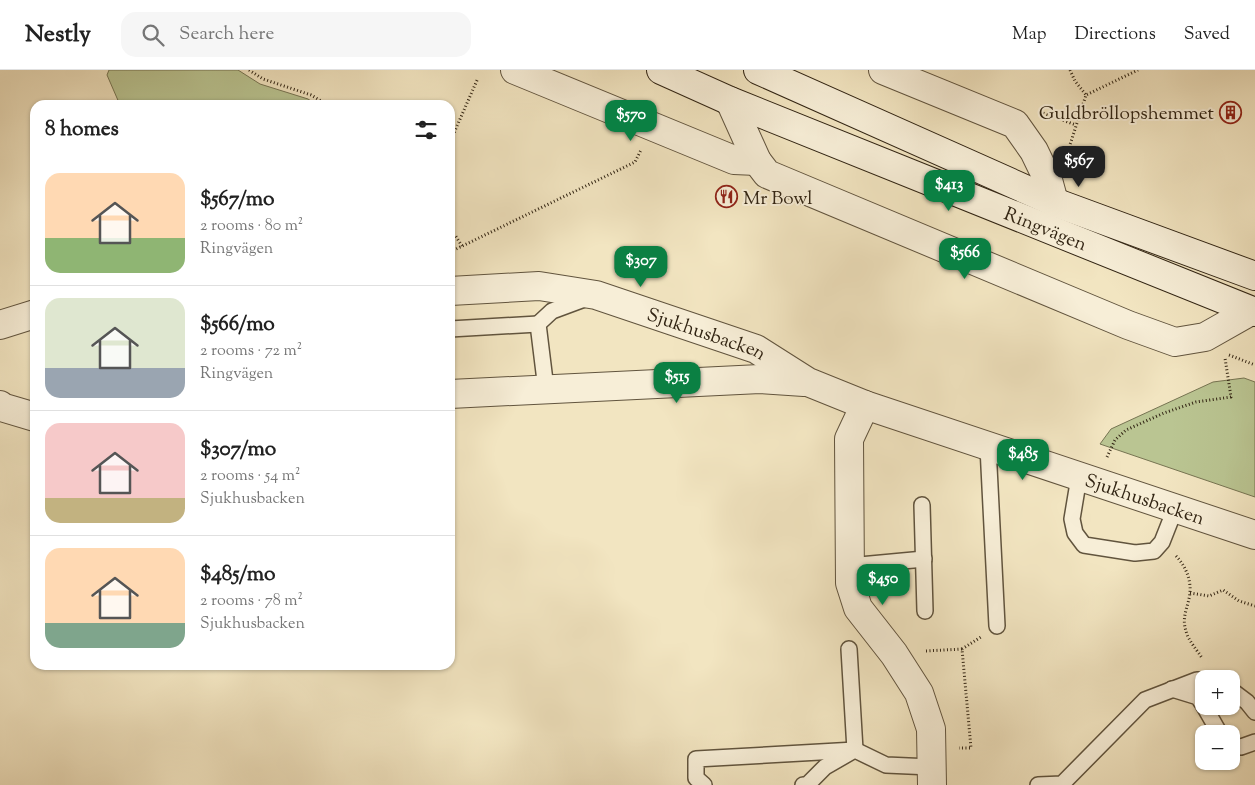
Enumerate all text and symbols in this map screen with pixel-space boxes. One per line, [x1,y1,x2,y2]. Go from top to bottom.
search box [121,12,471,57]
text: Nestly [25,18,91,52]
icon: search [139,21,167,49]
text: Search here [179,21,274,48]
text: Map [1012,22,1047,48]
text: Directions [1075,22,1156,48]
text: Saved [1184,22,1230,48]
pin: $570 [601,100,661,142]
building icon: Guldbröllopshemmet [1218,100,1242,124]
place label: Guldbröllopshemmet [1039,101,1215,128]
text: $570 [616,104,646,127]
text: 8 homes [45,115,119,145]
icon: filters [412,116,440,144]
pin: $567 [1049,146,1109,188]
text: $567 [1064,150,1094,173]
pin: $413 [919,170,979,212]
text: $413 [935,174,963,197]
text: $567/mo [200,185,274,215]
restaurant icon: Mr Bowl [715,185,739,209]
place label: Mr Bowl [743,186,813,213]
icon: home [85,193,145,253]
street label: Ringvägen [999,201,1090,259]
text: 2 rooms · 80 m² [200,215,303,238]
text: Ringvägen [200,238,273,261]
pin: $566 [935,238,995,280]
text: $566 [950,242,980,265]
pin: $307 [611,246,671,288]
text: $307 [625,250,657,273]
street label: Sjukhusbacken [643,302,771,368]
text: $566/mo [200,310,275,340]
icon: home [85,318,145,378]
text: 2 rooms · 72 m² [200,340,302,363]
pin: $515 [647,362,707,404]
text: Ringvägen [200,363,273,386]
text: $515 [665,366,689,389]
text: $307/mo [200,435,276,465]
pin: $485 [993,438,1053,481]
icon: home [85,443,145,503]
text: $485 [1008,443,1038,466]
text: 2 rooms · 54 m² [200,465,300,488]
street label: Sjukhusbacken [1081,468,1208,533]
text: Sjukhusbacken [200,488,305,511]
text: $485/mo [200,560,275,590]
pin: $450 [853,564,913,606]
icon: home [85,568,145,628]
text: $450 [868,568,898,591]
text: 2 rooms · 78 m² [200,590,303,613]
text: Sjukhusbacken [200,613,305,636]
map controls [1195,670,1240,770]
button: + [1195,670,1240,715]
button: − [1195,725,1240,770]

